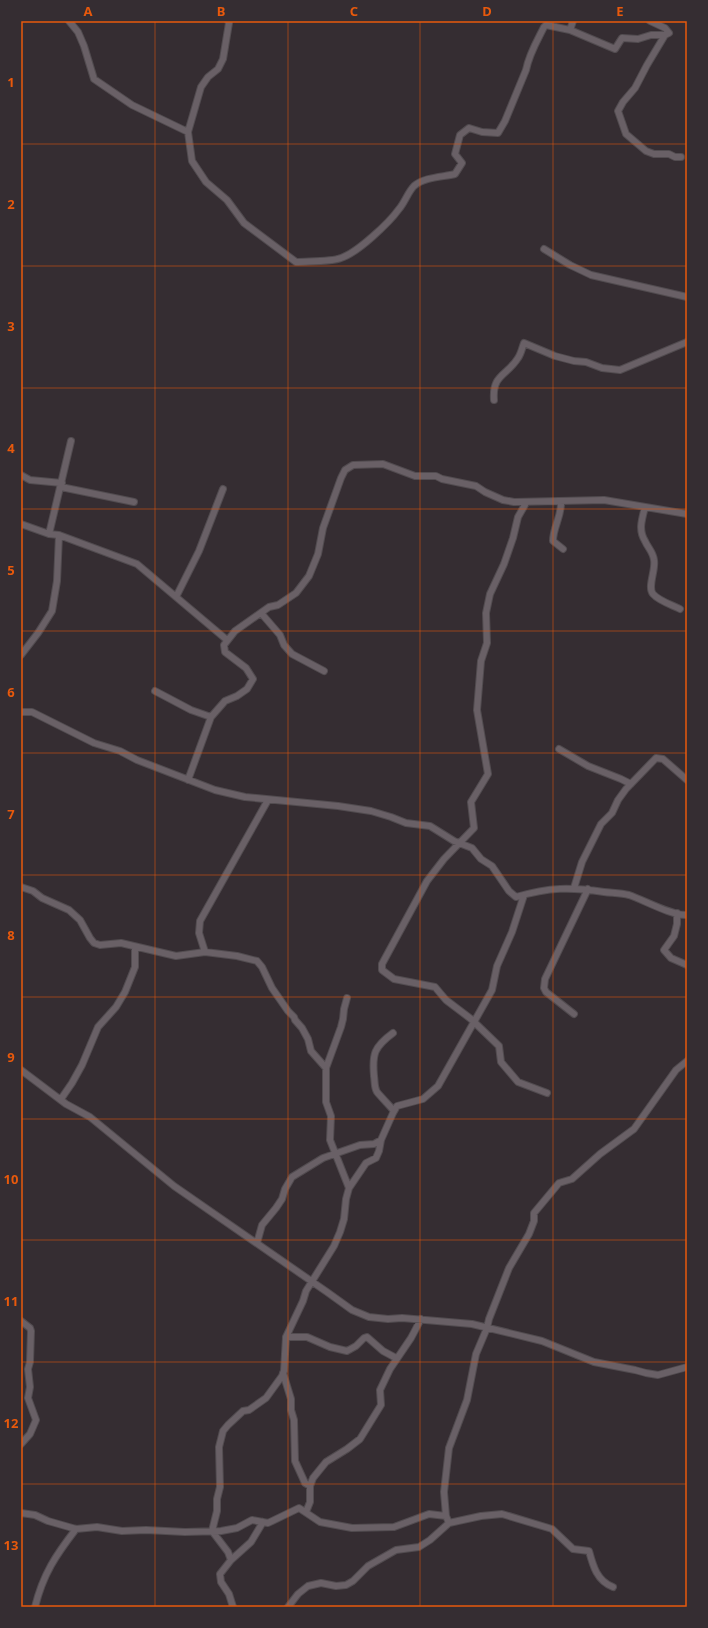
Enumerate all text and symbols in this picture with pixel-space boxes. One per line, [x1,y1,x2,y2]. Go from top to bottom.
text: A [84,2,93,20]
text: B [217,2,225,20]
text: C [350,2,358,20]
text: D [482,2,492,20]
text: E [616,2,624,20]
text: 1 [7,73,15,91]
text: 2 [7,195,15,213]
text: 3 [7,317,15,335]
text: 4 [7,439,15,457]
text: 5 [7,561,15,579]
text: 6 [7,683,15,701]
text: 7 [7,805,15,823]
text: 8 [7,926,15,944]
text: 9 [7,1048,15,1066]
text: 10 [4,1170,18,1188]
text: 11 [4,1292,18,1310]
text: 12 [4,1414,18,1432]
text: 13 [4,1536,18,1554]

